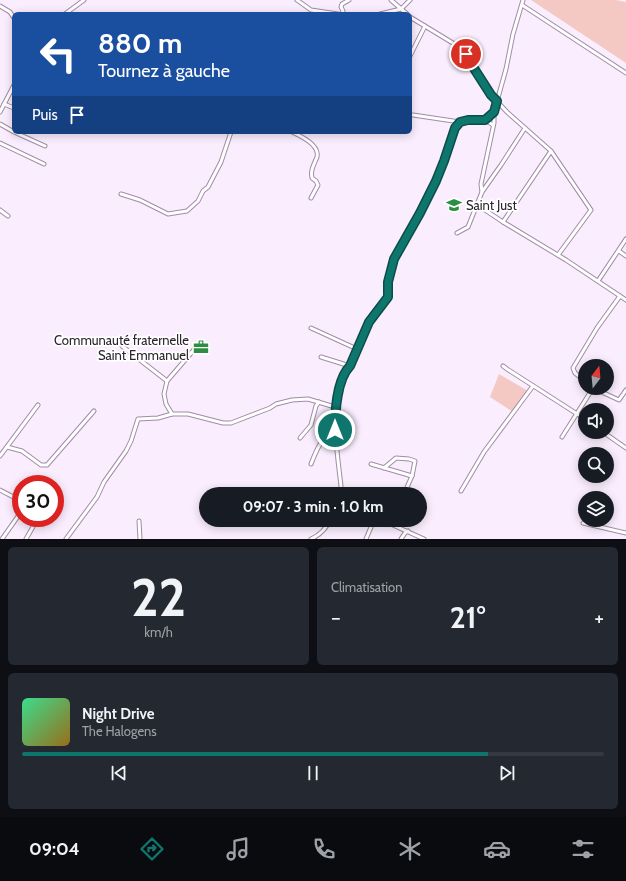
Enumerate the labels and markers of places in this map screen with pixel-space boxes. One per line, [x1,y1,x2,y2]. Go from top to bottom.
pin [449,37,483,71]
school or university icon: Saint Just [445,196,463,214]
place label: Saint Just [466,197,517,213]
place label: Communauté fraternelle Saint Emmanuel [54,332,189,363]
office icon: Communauté fraternelle Saint Emmanuel [192,338,210,356]

